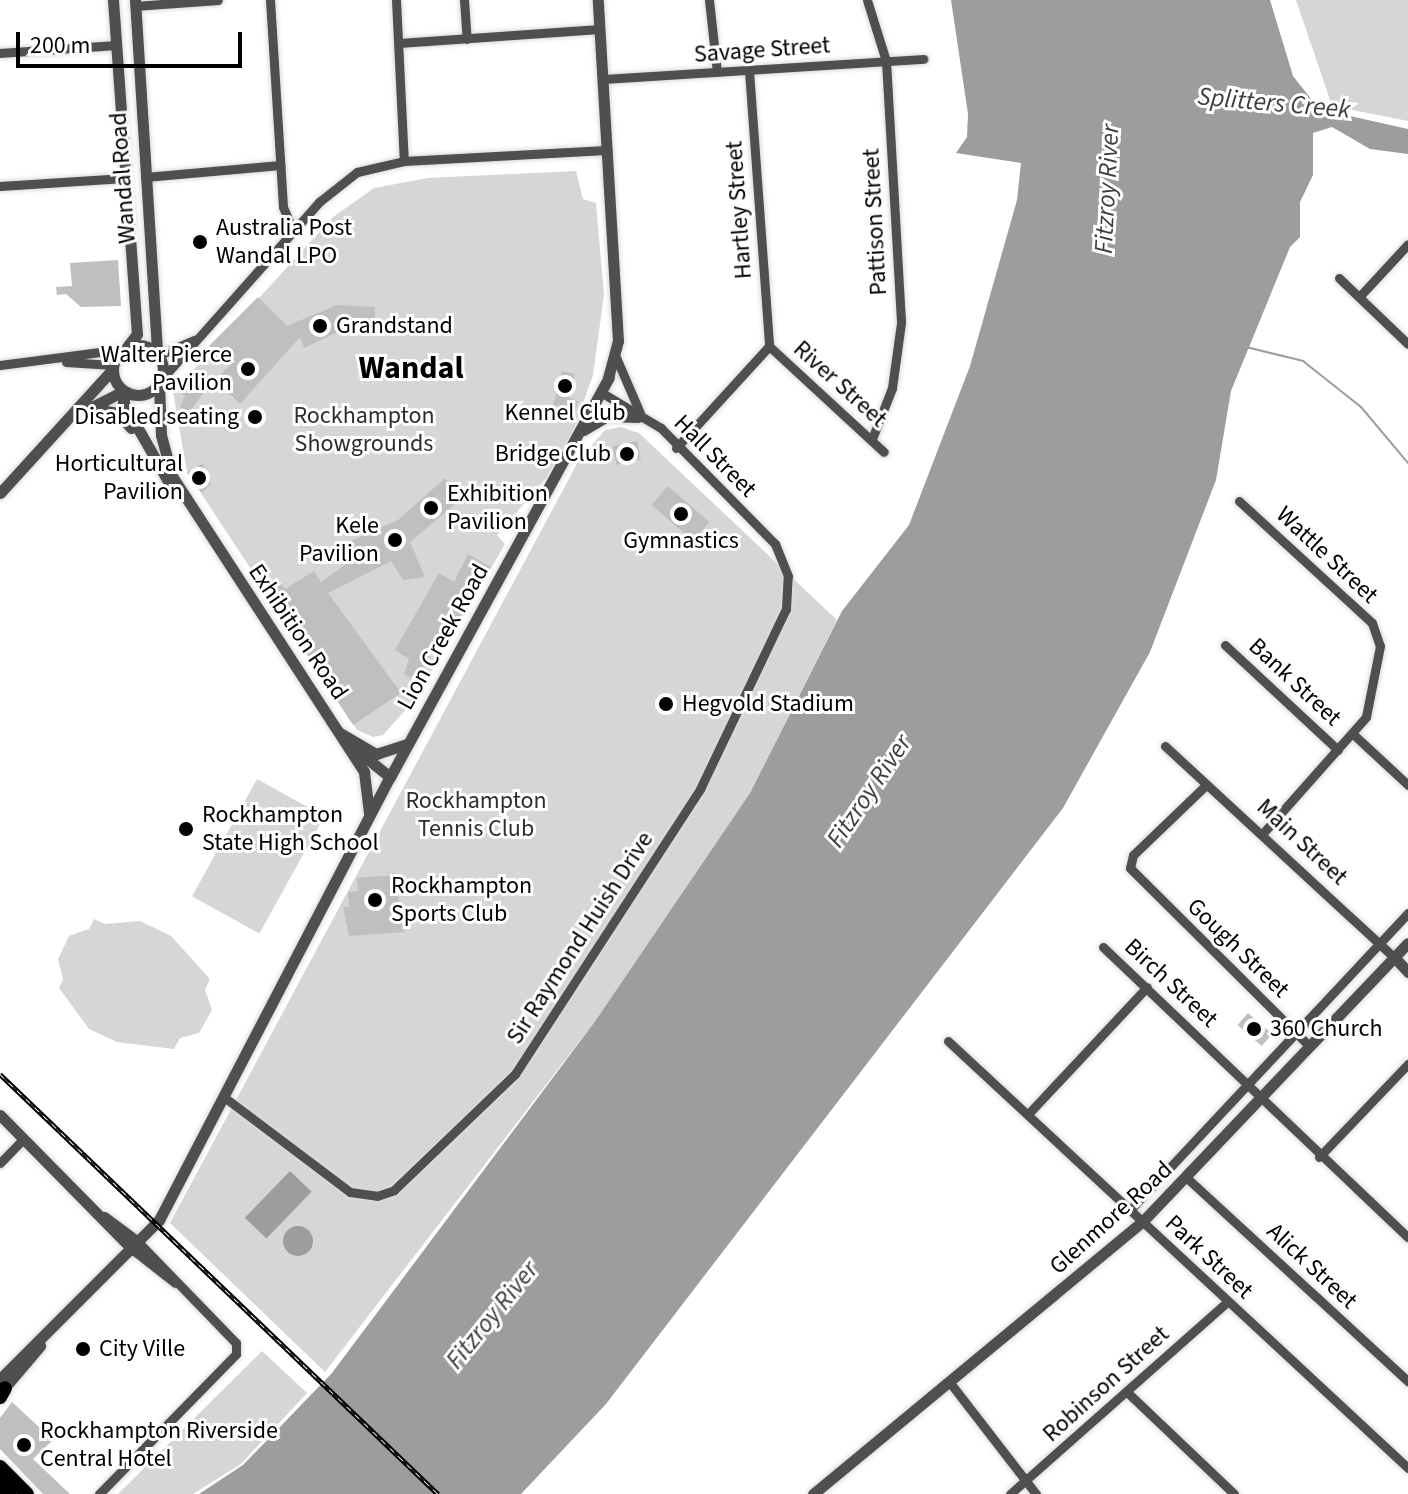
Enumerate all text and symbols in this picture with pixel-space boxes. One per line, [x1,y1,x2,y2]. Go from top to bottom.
scale bar [20,16,246,66]
text: 200 m [30,28,90,63]
street label: Savage Street [693,31,831,69]
water label: Splitters Creek [1196,81,1352,125]
street label: Wandal Road [104,111,142,245]
water label: Fitzroy River [1088,123,1126,255]
street label: Hartley Street [720,140,758,280]
street label: Pattison Street [857,148,893,296]
place label: Australia Post Wandal LPO [216,214,352,270]
marker: Australia Post Wandal LPO [191,233,209,251]
place label: Grandstand [336,312,453,340]
marker: Grandstand [311,317,329,335]
street label: River Street [787,335,893,433]
place label: Walter Pierce Pavilion [101,341,232,397]
district label: Wandal [358,349,464,387]
marker: Walter Pierce Pavilion [239,360,257,378]
marker: Kennel Club [556,377,574,395]
place label: Kennel Club [505,399,625,427]
park label: Rockhampton Showgrounds [293,402,435,458]
place label: Disabled seating [74,403,239,431]
marker: Disabled seating [246,408,264,426]
street label: Hall Street [668,409,762,503]
place label: Bridge Club [495,440,611,468]
marker: Bridge Club [618,445,636,463]
place label: Horticultural Pavilion [55,450,183,506]
marker: Horticultural Pavilion [190,469,208,487]
place label: Exhibition Pavilion [447,480,548,536]
marker: Exhibition Pavilion [422,499,440,517]
street label: Wattle Street [1270,501,1384,609]
marker: Gymnastics [672,505,690,523]
place label: Kele Pavilion [299,512,379,568]
place label: Gymnastics [623,527,739,555]
marker: Kele Pavilion [386,531,404,549]
street label: Exhibition Road [242,559,354,705]
street label: Lion Creek Road [391,559,495,715]
street label: Bank Street [1243,632,1347,732]
place label: Hegvold Stadium [682,690,854,718]
marker: Hegvold Stadium [657,695,675,713]
water label: Fitzroy River [820,729,918,853]
park label: Rockhampton Tennis Club [405,787,547,843]
street label: Main Street [1251,793,1353,891]
place label: Rockhampton State High School [202,801,379,857]
marker: Rockhampton State High School [177,820,195,838]
street label: Sir Raymond Huish Drive [501,826,659,1050]
place label: Rockhampton Sports Club [391,872,532,928]
marker: Rockhampton Sports Club [366,891,384,909]
street label: Gough Street [1181,892,1295,1004]
street label: Birch Street [1118,933,1224,1033]
place label: 360 Church [1270,1015,1382,1043]
marker: 360 Church [1245,1020,1263,1038]
street label: Glenmore Road [1044,1155,1178,1281]
street label: Park Street [1159,1209,1259,1305]
street label: Alick Street [1261,1217,1363,1315]
water label: Fitzroy River [439,1255,545,1375]
street label: Robinson Street [1037,1320,1175,1448]
place label: City Ville [99,1335,185,1363]
marker: City Ville [74,1340,92,1358]
place label: Rockhampton Riverside Central Hotel [40,1417,278,1473]
marker: Rockhampton Riverside Central Hotel [15,1436,33,1454]

